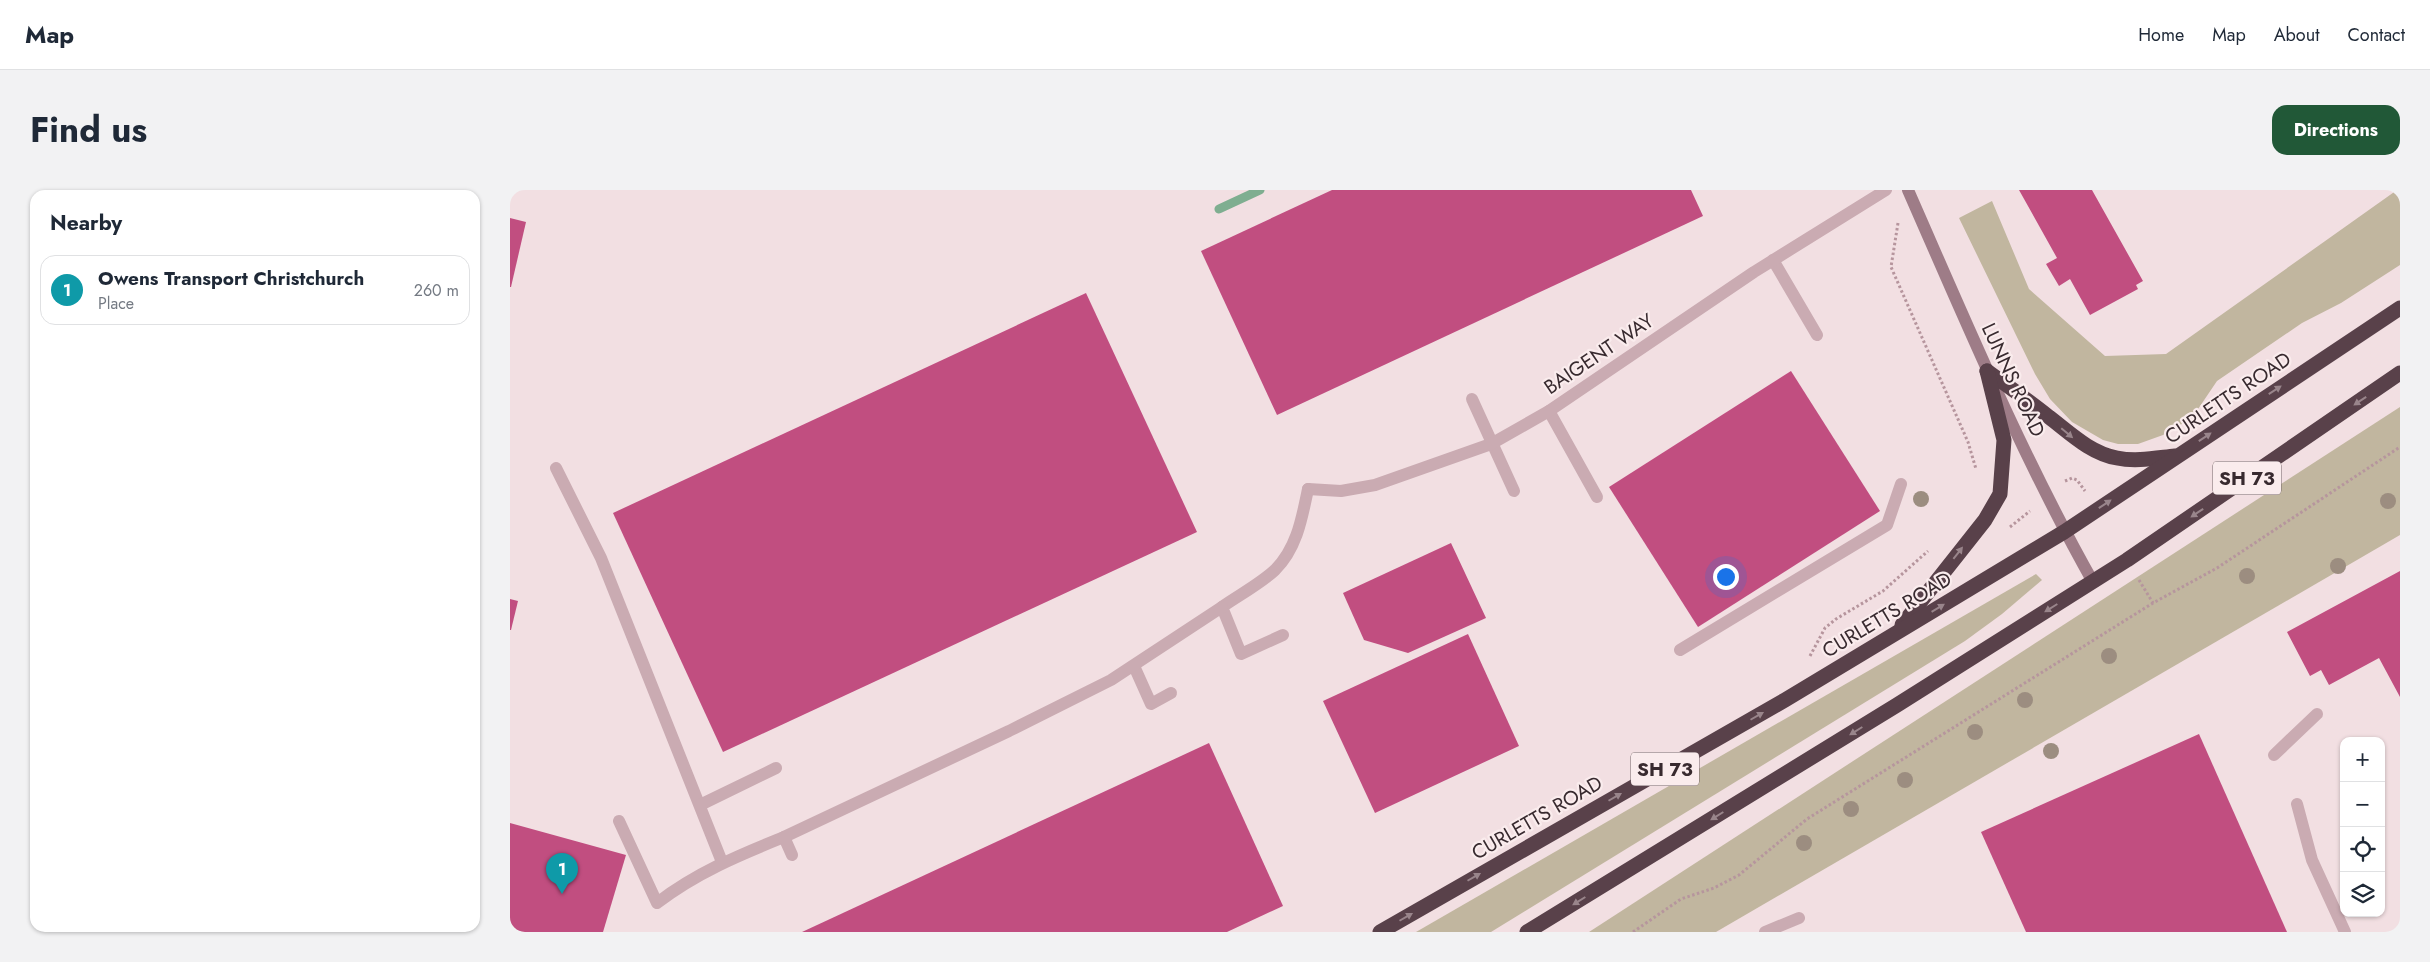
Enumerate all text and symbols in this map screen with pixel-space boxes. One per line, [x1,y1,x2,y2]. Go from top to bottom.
text: Map [25,17,74,52]
text: Home [2138,22,2184,48]
text: Map [2212,22,2246,48]
text: About [2274,22,2319,48]
text: Contact [2347,22,2405,48]
text: Find us [30,105,147,155]
button: Directions [2272,105,2400,155]
text: Nearby [50,208,122,238]
text: Owens Transport Christchurch [98,265,364,292]
text: 1 [63,279,71,302]
text: 260 m [414,279,459,302]
text: Place [98,292,134,315]
street label: BAIGENT WAY [1538,306,1660,402]
street label: LUNNS ROAD [1974,318,2052,442]
street label: CURLETTS ROAD [2159,345,2297,451]
one-way arrow [2268,386,2282,395]
one-way arrow [2353,396,2367,406]
one-way arrow [2061,427,2074,438]
one-way arrow [2198,432,2212,441]
road number: SH 73 [2213,462,2281,494]
one-way arrow [2098,499,2111,509]
one-way arrow [2190,508,2204,518]
one-way arrow [1953,547,1964,560]
your location [1713,564,1739,590]
street label: CURLETTS ROAD [1817,565,1957,665]
one-way arrow [1931,603,1944,612]
one-way arrow [2045,603,2058,612]
one-way arrow [1750,712,1763,721]
one-way arrow [1849,726,1862,735]
map controls [2340,737,2385,917]
button: + [2340,737,2385,782]
road number: SH 73 [1631,752,1699,786]
street label: CURLETTS ROAD [1466,769,1608,867]
button: − [2340,782,2385,827]
one-way arrow [1608,793,1623,801]
one-way arrow [1711,811,1724,820]
button: locate [2340,827,2385,872]
pin: 1 [546,853,578,894]
button: layers [2340,872,2385,917]
one-way arrow [1467,873,1481,882]
one-way arrow [1572,896,1585,905]
one-way arrow [1399,912,1412,921]

